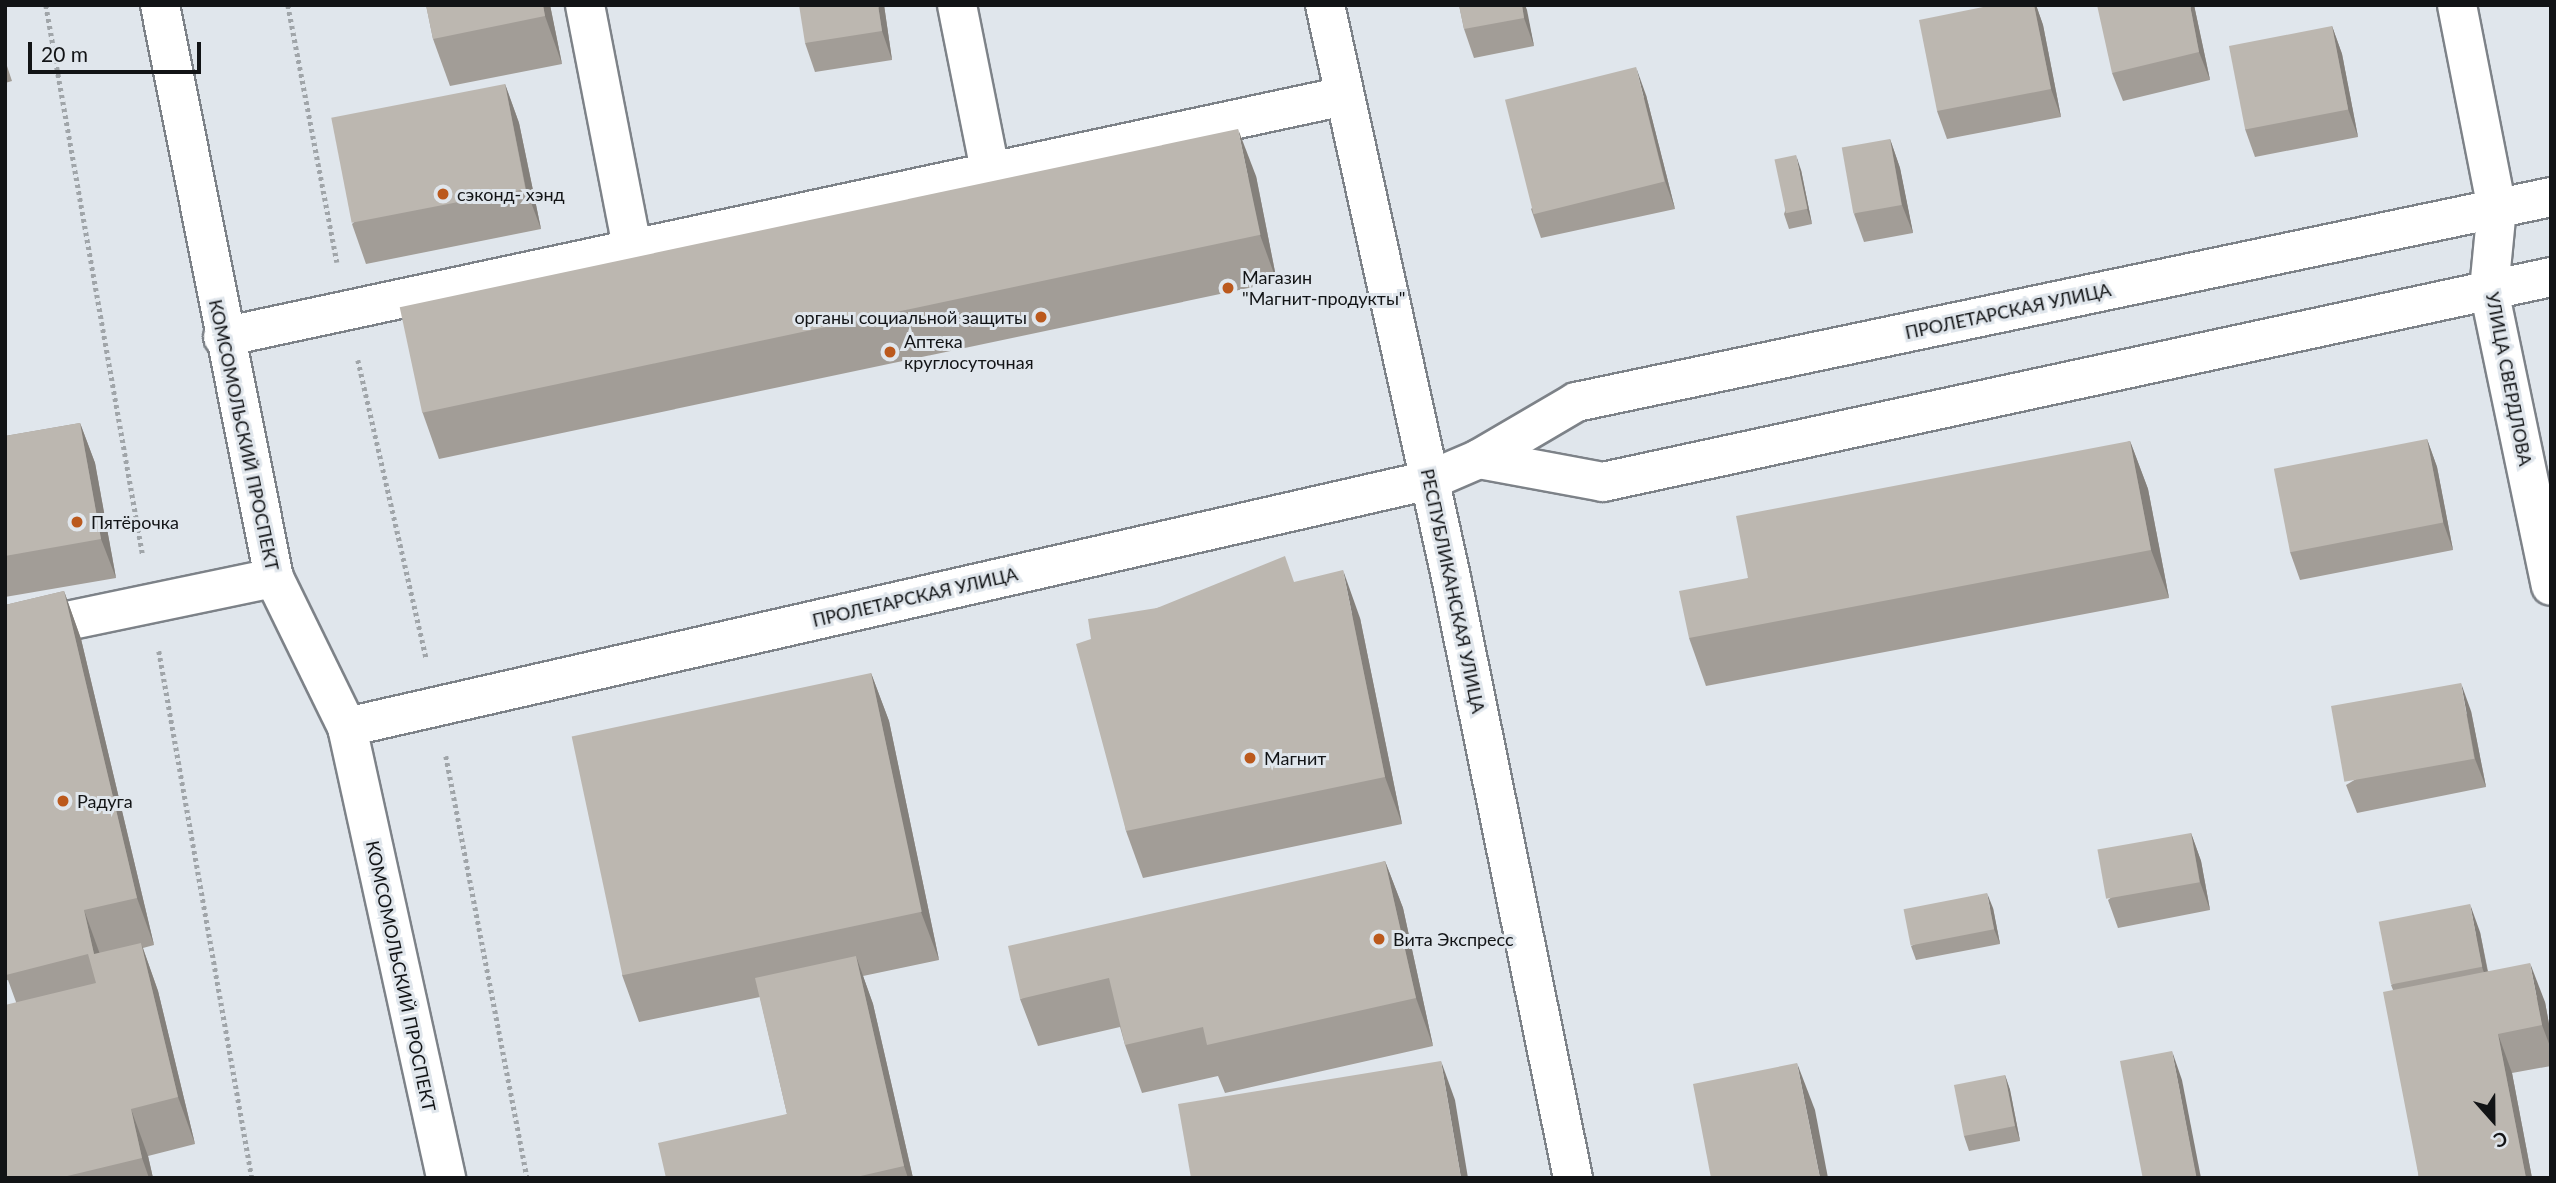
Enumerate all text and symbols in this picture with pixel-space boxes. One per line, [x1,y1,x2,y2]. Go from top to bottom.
scale bar [32,28,205,72]
text: 20 m [41,41,88,66]
place label: сэконд- хэнд [457,183,565,205]
marker: сэконд- хэнд [435,186,451,202]
place label: Магазин "Магнит-продукты" [1242,267,1406,310]
street label: ПРОЛЕТАРСКАЯ УЛИЦА [1903,279,2113,343]
marker: Магазин "Магнит-продукты" [1220,280,1236,296]
street label: УЛИЦА СВЕРДЛОВА [2482,290,2536,468]
street label: КОМСОМОЛЬСКИЙ ПРОСПЕКТ [205,298,283,572]
place label: органы социальной защиты [794,306,1027,328]
marker: органы социальной защиты [1033,309,1049,325]
place label: Аптека круглосуточная [904,331,1034,374]
marker: Аптека круглосуточная [882,344,898,360]
street label: РЕСПУБЛИКАНСКАЯ УЛИЦА [1417,467,1489,715]
place label: Пятёрочка [91,511,179,533]
marker: Пятёрочка [69,514,85,530]
street label: ПРОЛЕТАРСКАЯ УЛИЦА [810,563,1020,631]
place label: Магнит [1264,747,1326,769]
marker: Магнит [1242,750,1258,766]
place label: Радуга [77,790,133,812]
marker: Радуга [55,793,71,809]
street label: КОМСОМОЛЬСКИЙ ПРОСПЕКТ [362,839,440,1113]
place label: Вита Экспресс [1393,928,1514,950]
marker: Вита Экспресс [1371,931,1387,947]
north arrow [2458,1085,2528,1155]
text: С [2491,1127,2511,1153]

